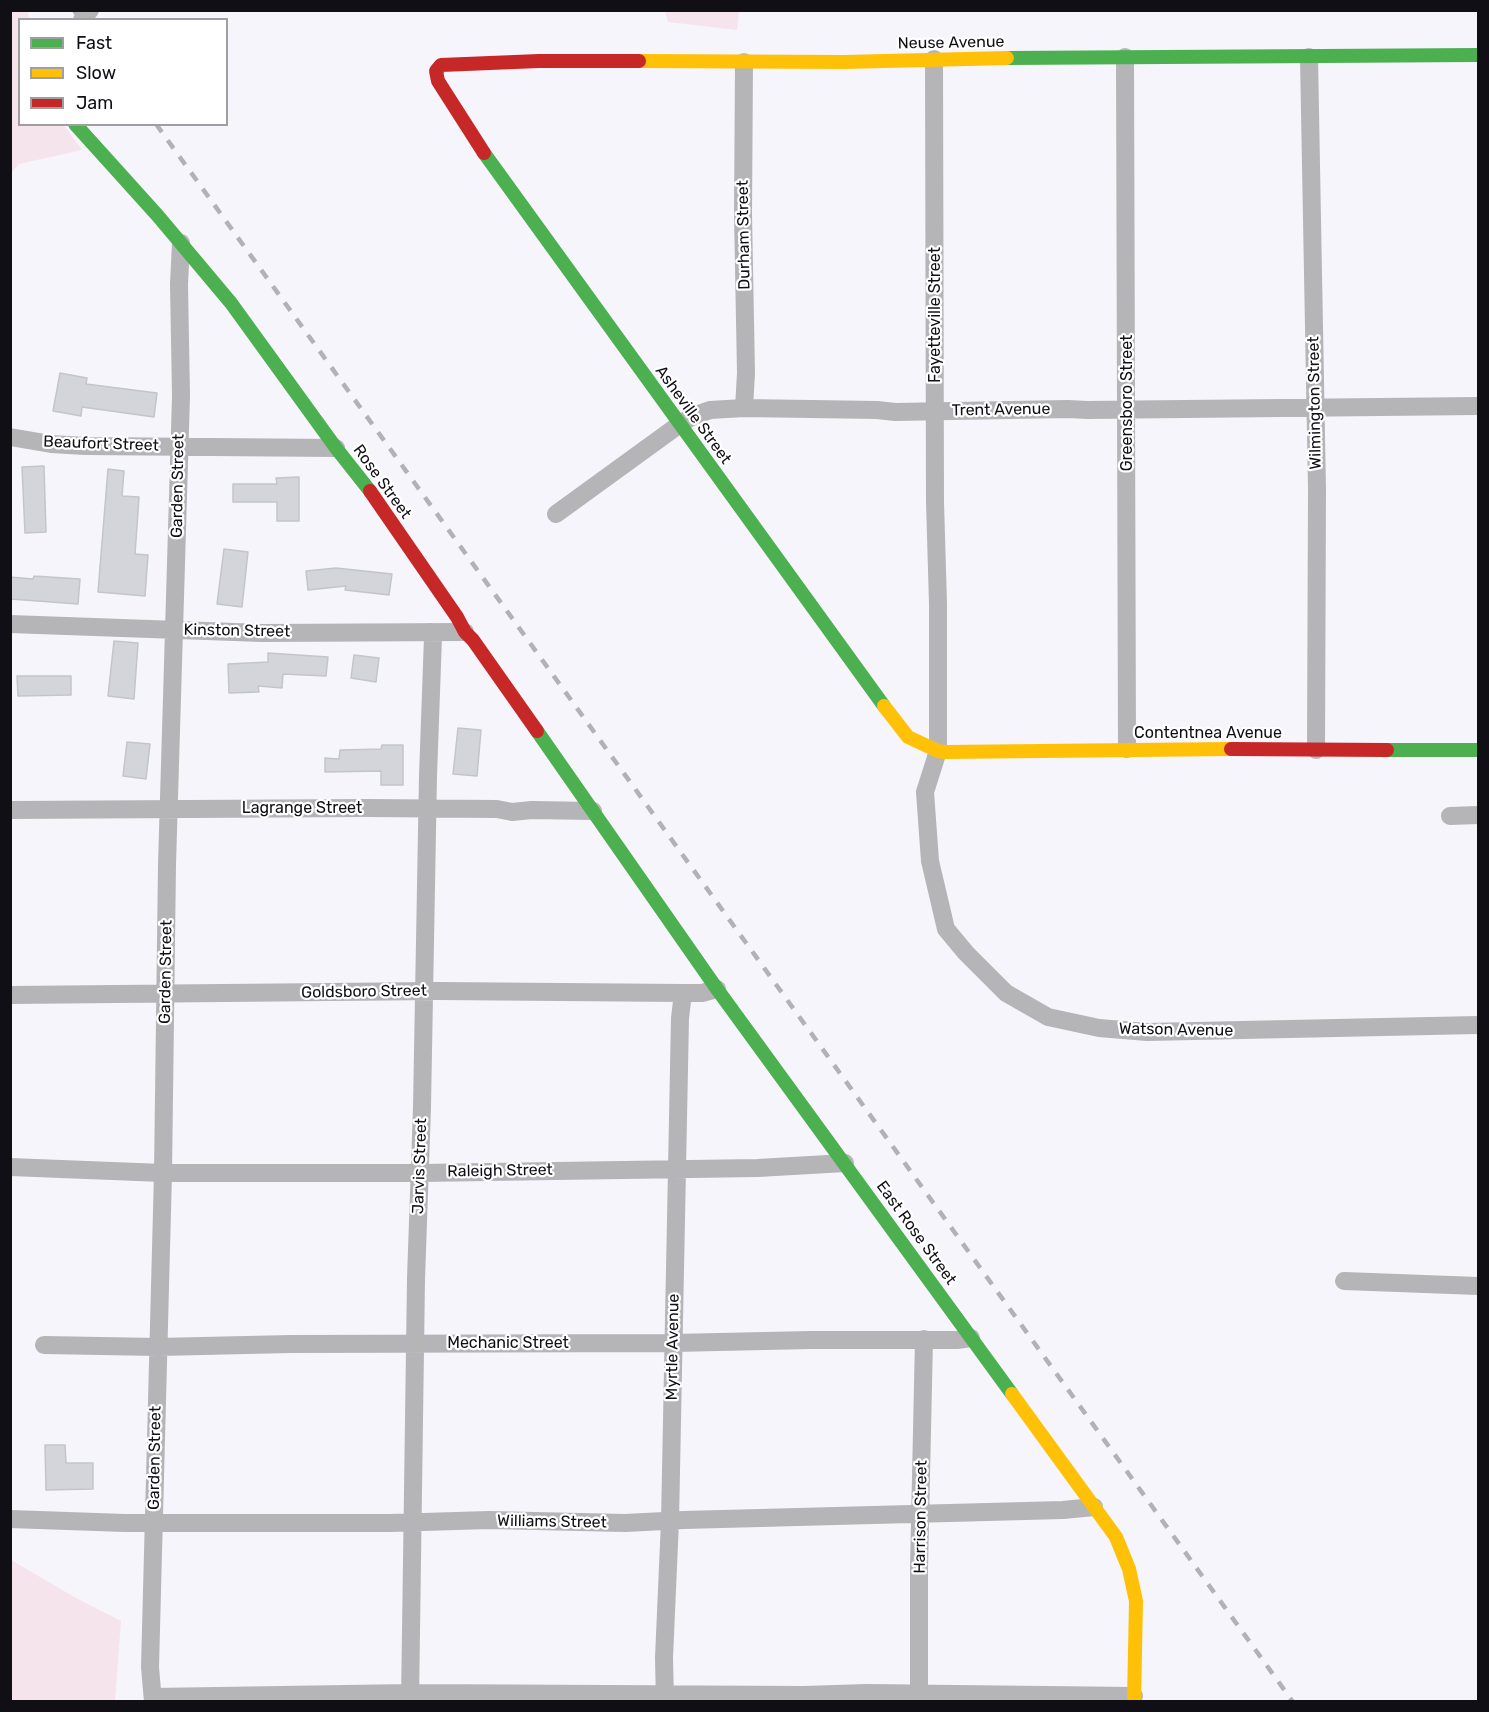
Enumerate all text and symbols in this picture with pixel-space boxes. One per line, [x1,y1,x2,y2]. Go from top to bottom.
legend [18,18,228,126]
text: Fast [76,32,112,54]
street label: Neuse Avenue [897,32,1005,54]
text: Slow [76,62,116,84]
text: Jam [76,92,113,114]
street label: Durham Street [733,180,755,290]
street label: Fayetteville Street [925,247,945,383]
street label: Greensboro Street [1117,335,1137,471]
street label: Wilmington Street [1304,336,1326,470]
street label: Asheville Street [651,362,735,468]
street label: Trent Avenue [952,400,1050,420]
street label: Beaufort Street [43,432,159,456]
street label: Garden Street [167,434,189,538]
street label: Rose Street [349,441,415,523]
street label: Kinston Street [184,620,290,642]
street label: Contentnea Avenue [1134,723,1282,743]
street label: Lagrange Street [242,798,362,818]
street label: Garden Street [155,920,177,1024]
street label: Goldsboro Street [301,981,427,1003]
street label: Watson Avenue [1119,1019,1233,1041]
street label: Jarvis Street [409,1118,431,1214]
street label: Raleigh Street [447,1160,553,1182]
street label: East Rose Street [872,1177,960,1289]
street label: Myrtle Avenue [662,1294,684,1400]
street label: Mechanic Street [447,1333,569,1353]
street label: Garden Street [144,1406,166,1510]
street label: Harrison Street [910,1460,932,1574]
street label: Williams Street [497,1511,607,1533]

